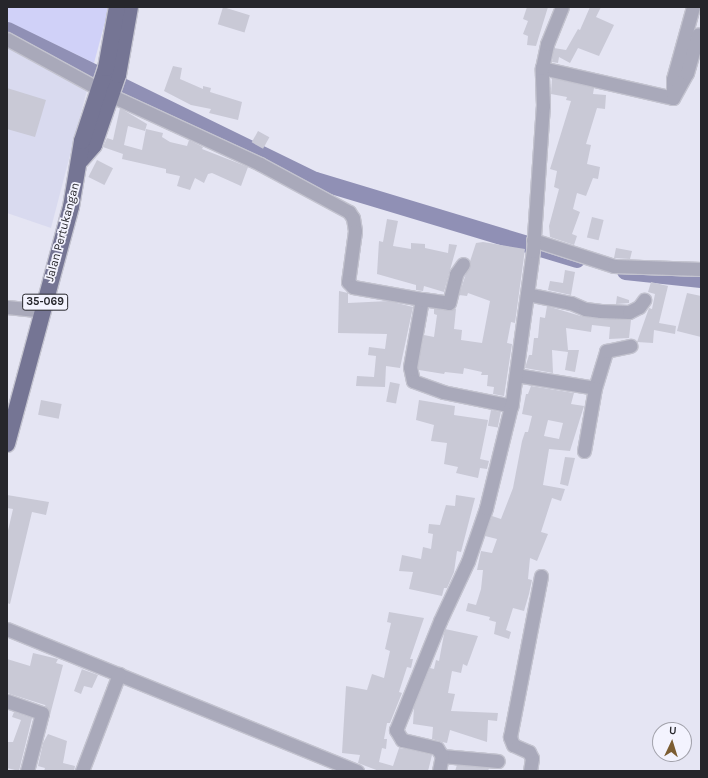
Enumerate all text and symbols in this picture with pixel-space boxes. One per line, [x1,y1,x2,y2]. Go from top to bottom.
street label: Jalan Pertukangan [43,181,83,283]
road number: 35-069 [22,293,68,311]
north arrow [652,722,692,762]
text: U [669,724,677,737]

